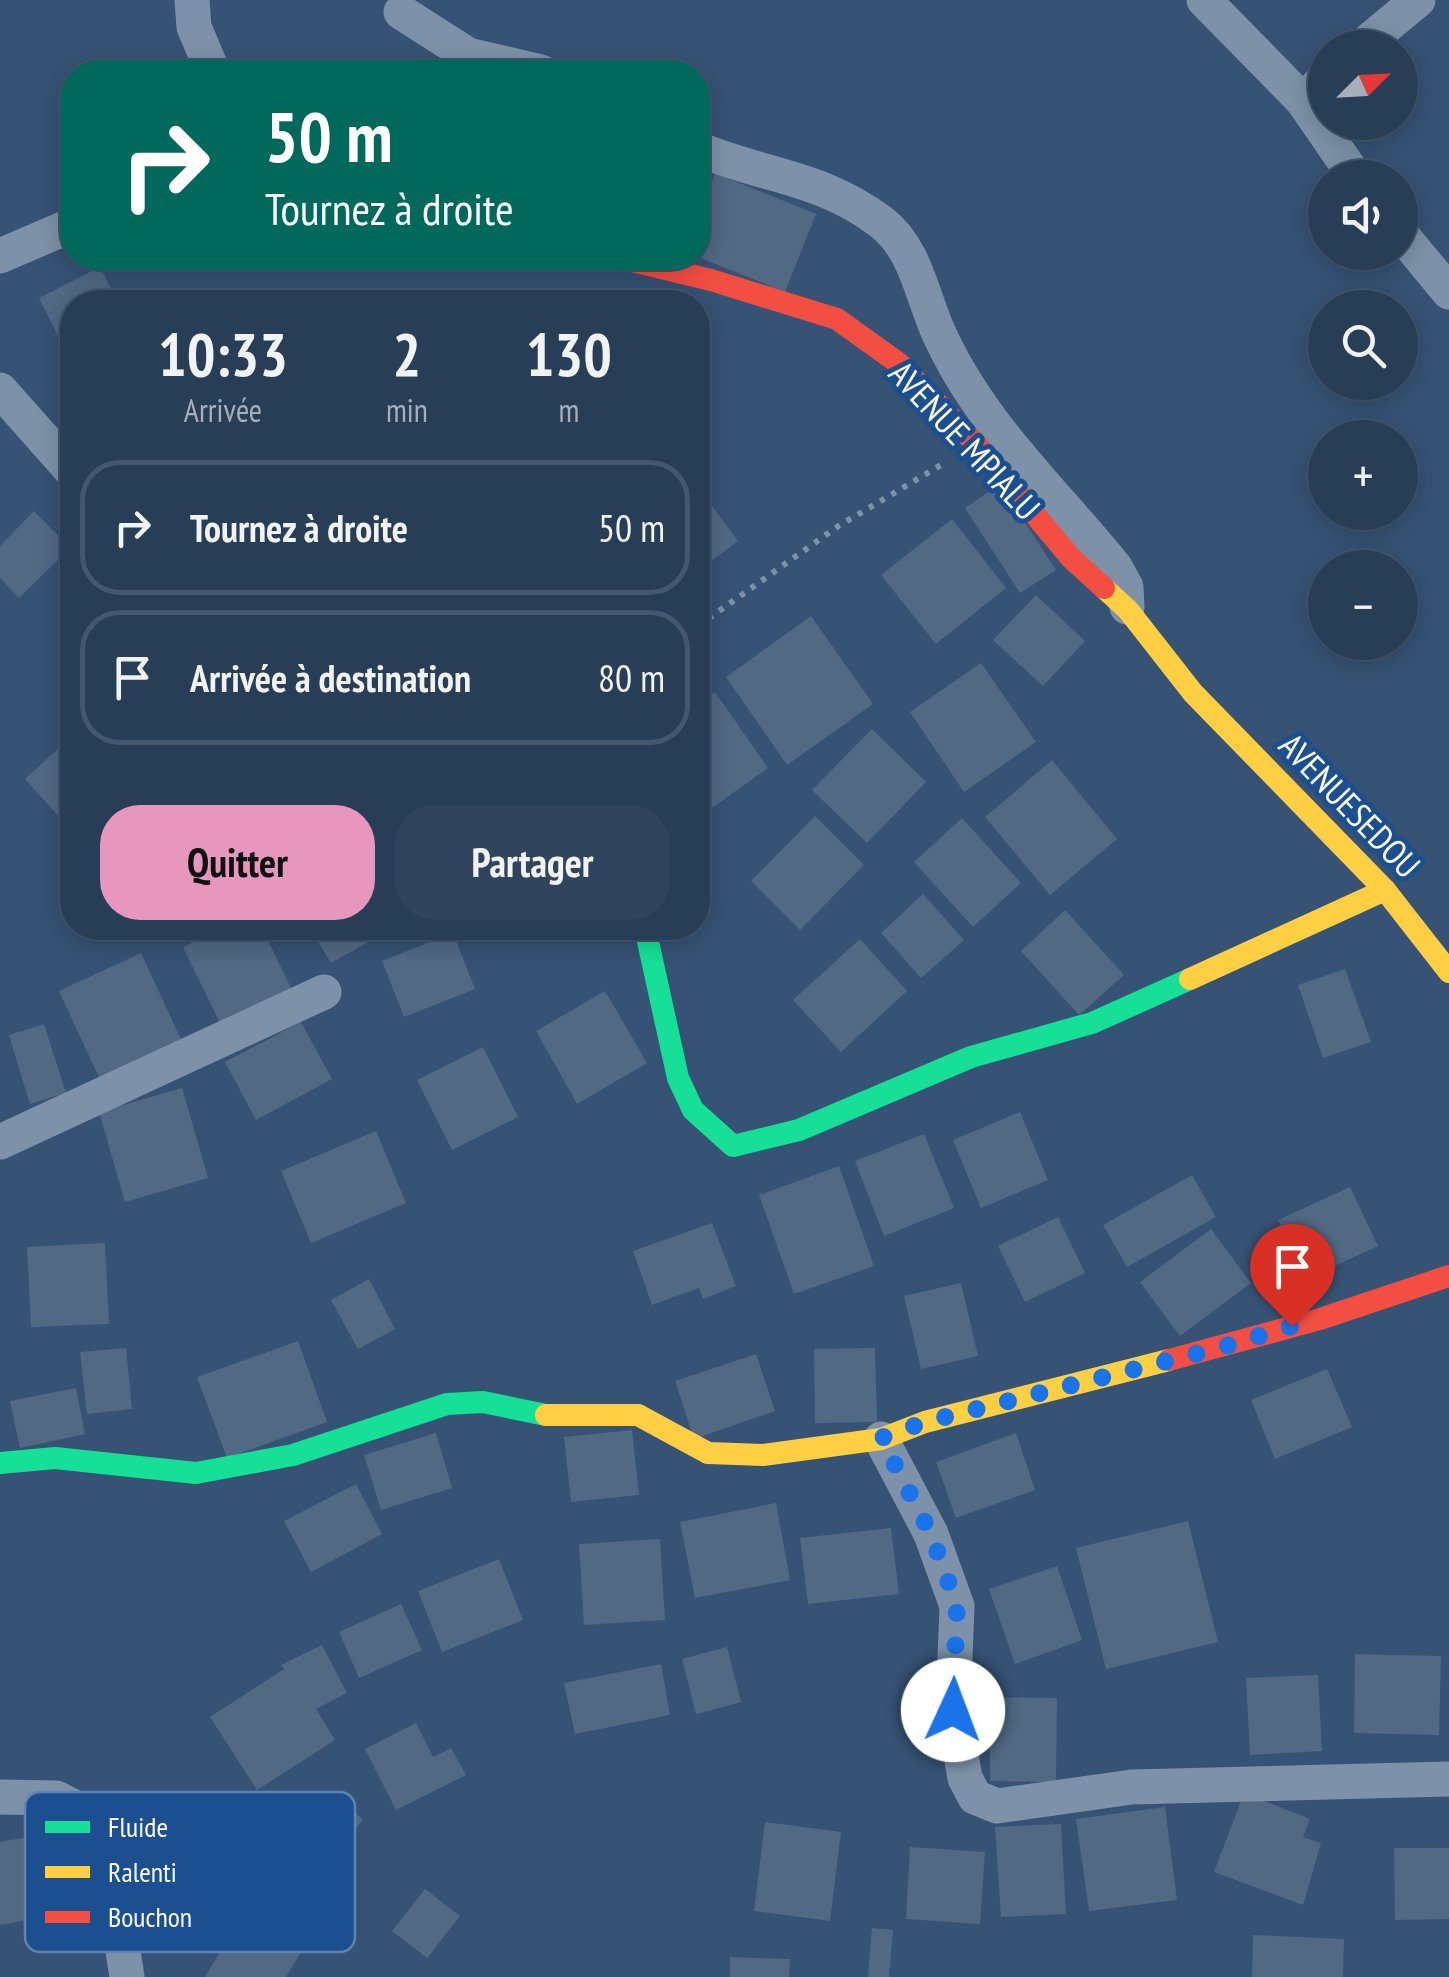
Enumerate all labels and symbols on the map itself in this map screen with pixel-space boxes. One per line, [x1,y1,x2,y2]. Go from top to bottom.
north arrow [1308,30,1418,140]
street label: AVENUE MPIALU [879,351,1051,529]
street label: AVENUESEDOU [1269,723,1431,887]
pin [1250,1224,1335,1327]
position arrow [901,1658,1005,1762]
legend [25,1792,355,1952]
text: Fluide [108,1808,168,1845]
text: Ralenti [108,1853,177,1890]
text: Bouchon [108,1898,192,1935]

